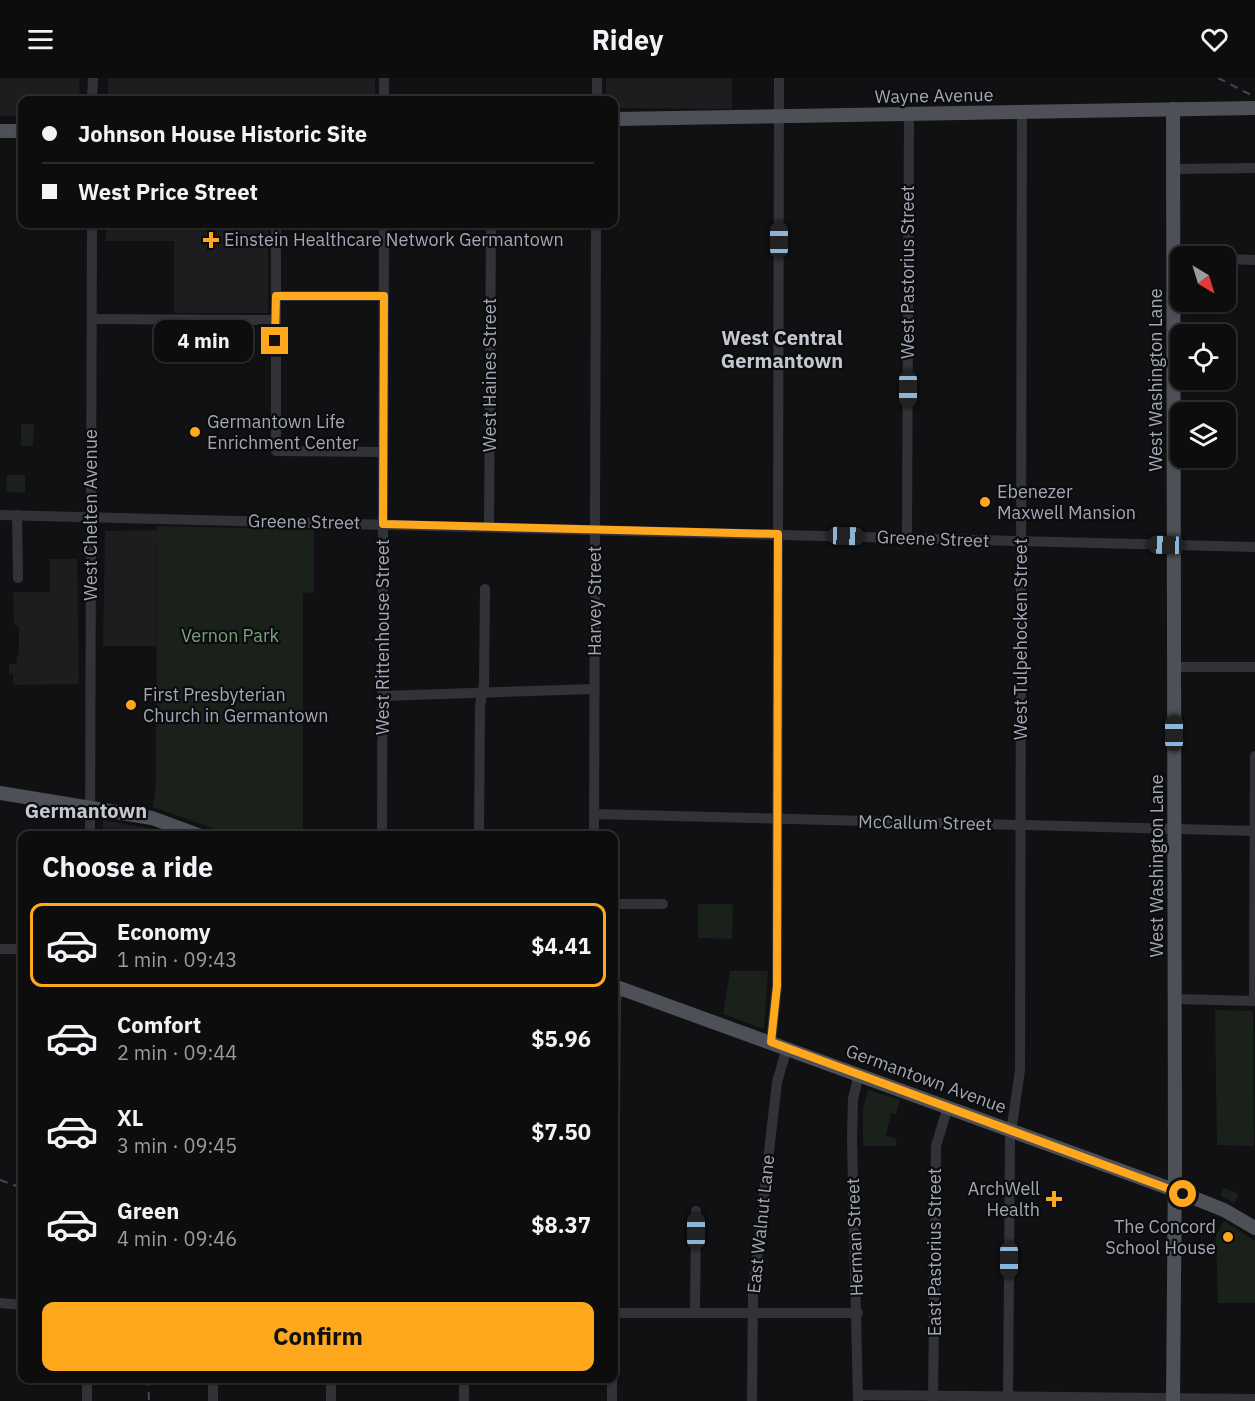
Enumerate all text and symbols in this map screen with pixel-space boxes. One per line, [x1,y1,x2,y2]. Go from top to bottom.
text: Ridey [592,22,663,57]
icon: menu [24,23,57,56]
icon: heart [1198,23,1231,56]
street label: Wayne Avenue [874,83,994,108]
text: Johnson House Historic Site [78,119,367,148]
text: West Price Street [78,177,258,206]
street label: West Pastorius Street [896,185,919,359]
car [770,222,788,258]
place label: Einstein Healthcare Network Germantown [224,228,564,251]
marker: Einstein Healthcare Network Germantown [202,231,220,249]
north arrow [1170,246,1236,312]
map controls [1170,246,1236,468]
street label: West Washington Lane [1144,288,1167,472]
street label: West Haines Street [478,298,501,452]
callout: 4 min [155,320,254,362]
district label: West Central Germantown [721,324,843,374]
button: locate [1170,324,1236,390]
text: 4 min [177,327,230,354]
route end [261,327,288,354]
car [899,371,917,407]
button: layers [1170,402,1236,468]
place label: Germantown Life Enrichment Center [207,410,359,454]
marker: Germantown Life Enrichment Center [188,425,202,439]
street label: West Chelten Avenue [79,429,102,601]
place label: Ebenezer Maxwell Mansion [997,480,1136,524]
marker: Ebenezer Maxwell Mansion [978,495,992,509]
street label: Greene Street [248,509,360,534]
street label: Greene Street [876,525,990,552]
car [828,526,864,546]
car [1148,535,1184,555]
street label: West Tulpehocken Street [1009,538,1032,740]
street label: West Rittenhouse Street [371,539,394,735]
street label: Harvey Street [583,546,606,656]
park label: Vernon Park [181,624,280,647]
place label: First Presbyterian Church in Germantown [143,683,328,727]
marker: First Presbyterian Church in Germantown [124,698,138,712]
car [1165,715,1183,751]
street label: West Washington Lane [1145,774,1168,958]
district label: Germantown [25,797,147,824]
street label: McCallum Street [858,810,992,835]
text: Choose a ride [42,849,213,884]
text: Economy [117,917,211,946]
icon: car [45,918,99,972]
text: $4.41 [531,931,591,960]
text: 1 min · 09:43 [117,946,237,973]
text: Comfort [117,1010,201,1039]
icon: car [45,1011,99,1065]
text: $5.96 [531,1024,591,1053]
text: 2 min · 09:44 [117,1039,237,1066]
street label: Germantown Avenue [843,1039,1010,1118]
text: XL [117,1103,143,1132]
icon: car [45,1104,99,1158]
text: $7.50 [531,1117,591,1146]
text: 3 min · 09:45 [117,1132,237,1159]
street label: East Walnut Lane [742,1153,779,1294]
street label: East Pastorius Street [923,1168,946,1336]
street label: Herman Street [841,1177,868,1297]
place label: ArchWell Health [968,1177,1040,1221]
route start [1169,1180,1196,1207]
marker: ArchWell Health [1045,1190,1063,1208]
text: Green [117,1196,179,1225]
icon: car [45,1197,99,1251]
text: $8.37 [531,1210,591,1239]
car [687,1213,705,1249]
place label: The Concord School House [1105,1215,1216,1259]
text: 4 min · 09:46 [117,1225,237,1252]
marker: The Concord School House [1221,1230,1235,1244]
car [1000,1242,1018,1278]
button: Confirm [42,1302,594,1371]

